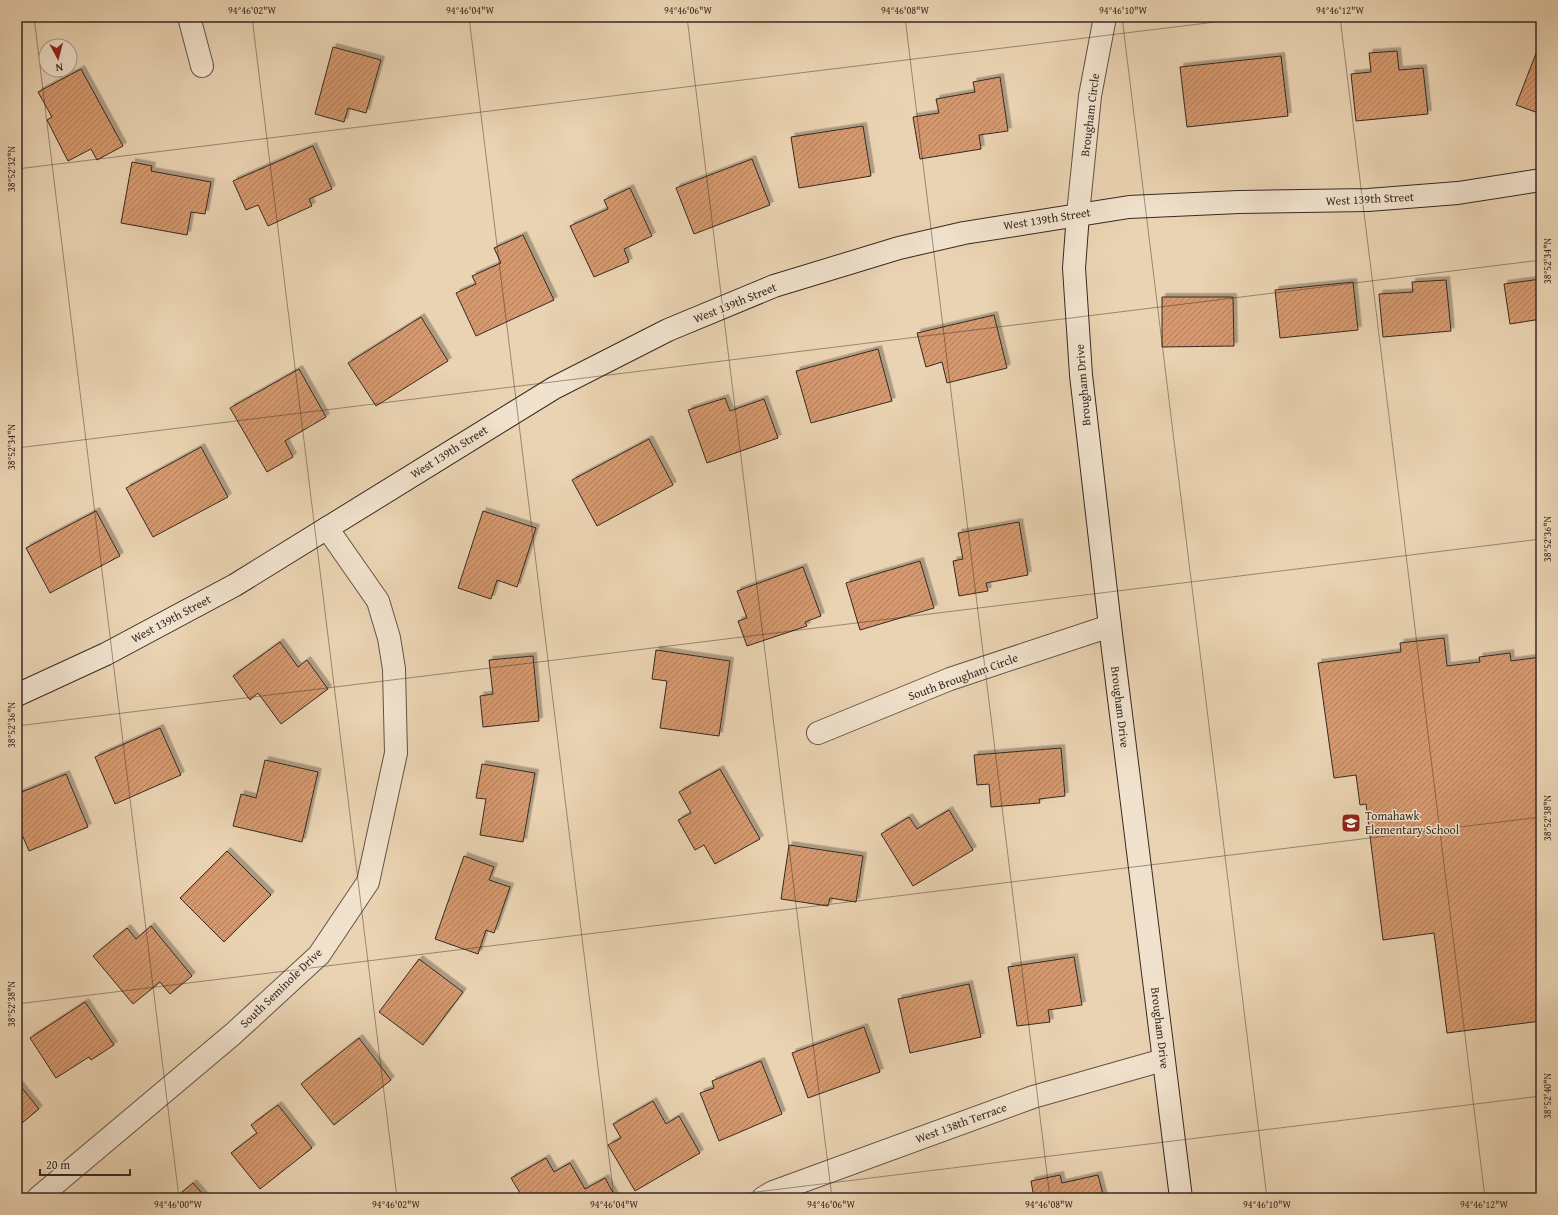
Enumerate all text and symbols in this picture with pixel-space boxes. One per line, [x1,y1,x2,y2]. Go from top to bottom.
text: 94°46'02"W [228,3,276,18]
text: 94°46'04"W [446,3,494,18]
text: 94°46'06"W [664,3,712,18]
text: 94°46'08"W [881,3,929,18]
text: 94°46'10"W [1099,3,1147,18]
text: 94°46'12"W [1316,3,1364,18]
north arrow [38,38,78,78]
text: N [54,60,64,76]
street label: Brougham Circle [1076,72,1103,158]
text: 38°52'32"N [4,146,19,192]
street label: West 139th Street [1325,188,1415,209]
street label: West 139th Street [1002,203,1093,234]
text: 38°52'34"N [1540,238,1555,284]
street label: West 139th Street [691,278,780,327]
street label: Brougham Drive [1070,343,1095,427]
street label: West 139th Street [407,421,491,482]
text: 38°52'34"N [4,424,19,470]
text: 38°52'36"N [1540,516,1555,562]
street label: West 139th Street [128,590,214,647]
street label: South Brougham Circle [905,649,1021,704]
street label: Brougham Drive [1107,665,1134,749]
text: 38°52'36"N [4,702,19,748]
text: 38°52'38"N [1540,795,1555,841]
place label: Tomahawk Elementary School [1365,807,1460,838]
school or university icon: Tomahawk Elementary School [1340,812,1362,834]
street label: South Seminole Drive [236,944,326,1031]
text: 38°52'38"N [4,981,19,1027]
street label: Brougham Drive [1147,986,1174,1070]
text: 38°52'40"N [1540,1073,1555,1119]
street label: West 138th Terrace [913,1098,1009,1147]
scale bar [40,1151,130,1177]
text: 20 m [46,1156,70,1173]
text: 94°46'00"W [154,1197,202,1212]
text: 94°46'02"W [372,1197,420,1212]
text: 94°46'04"W [590,1197,638,1212]
text: 94°46'06"W [807,1197,855,1212]
text: 94°46'08"W [1025,1197,1073,1212]
text: 94°46'10"W [1243,1197,1291,1212]
text: 94°46'12"W [1460,1197,1508,1212]

